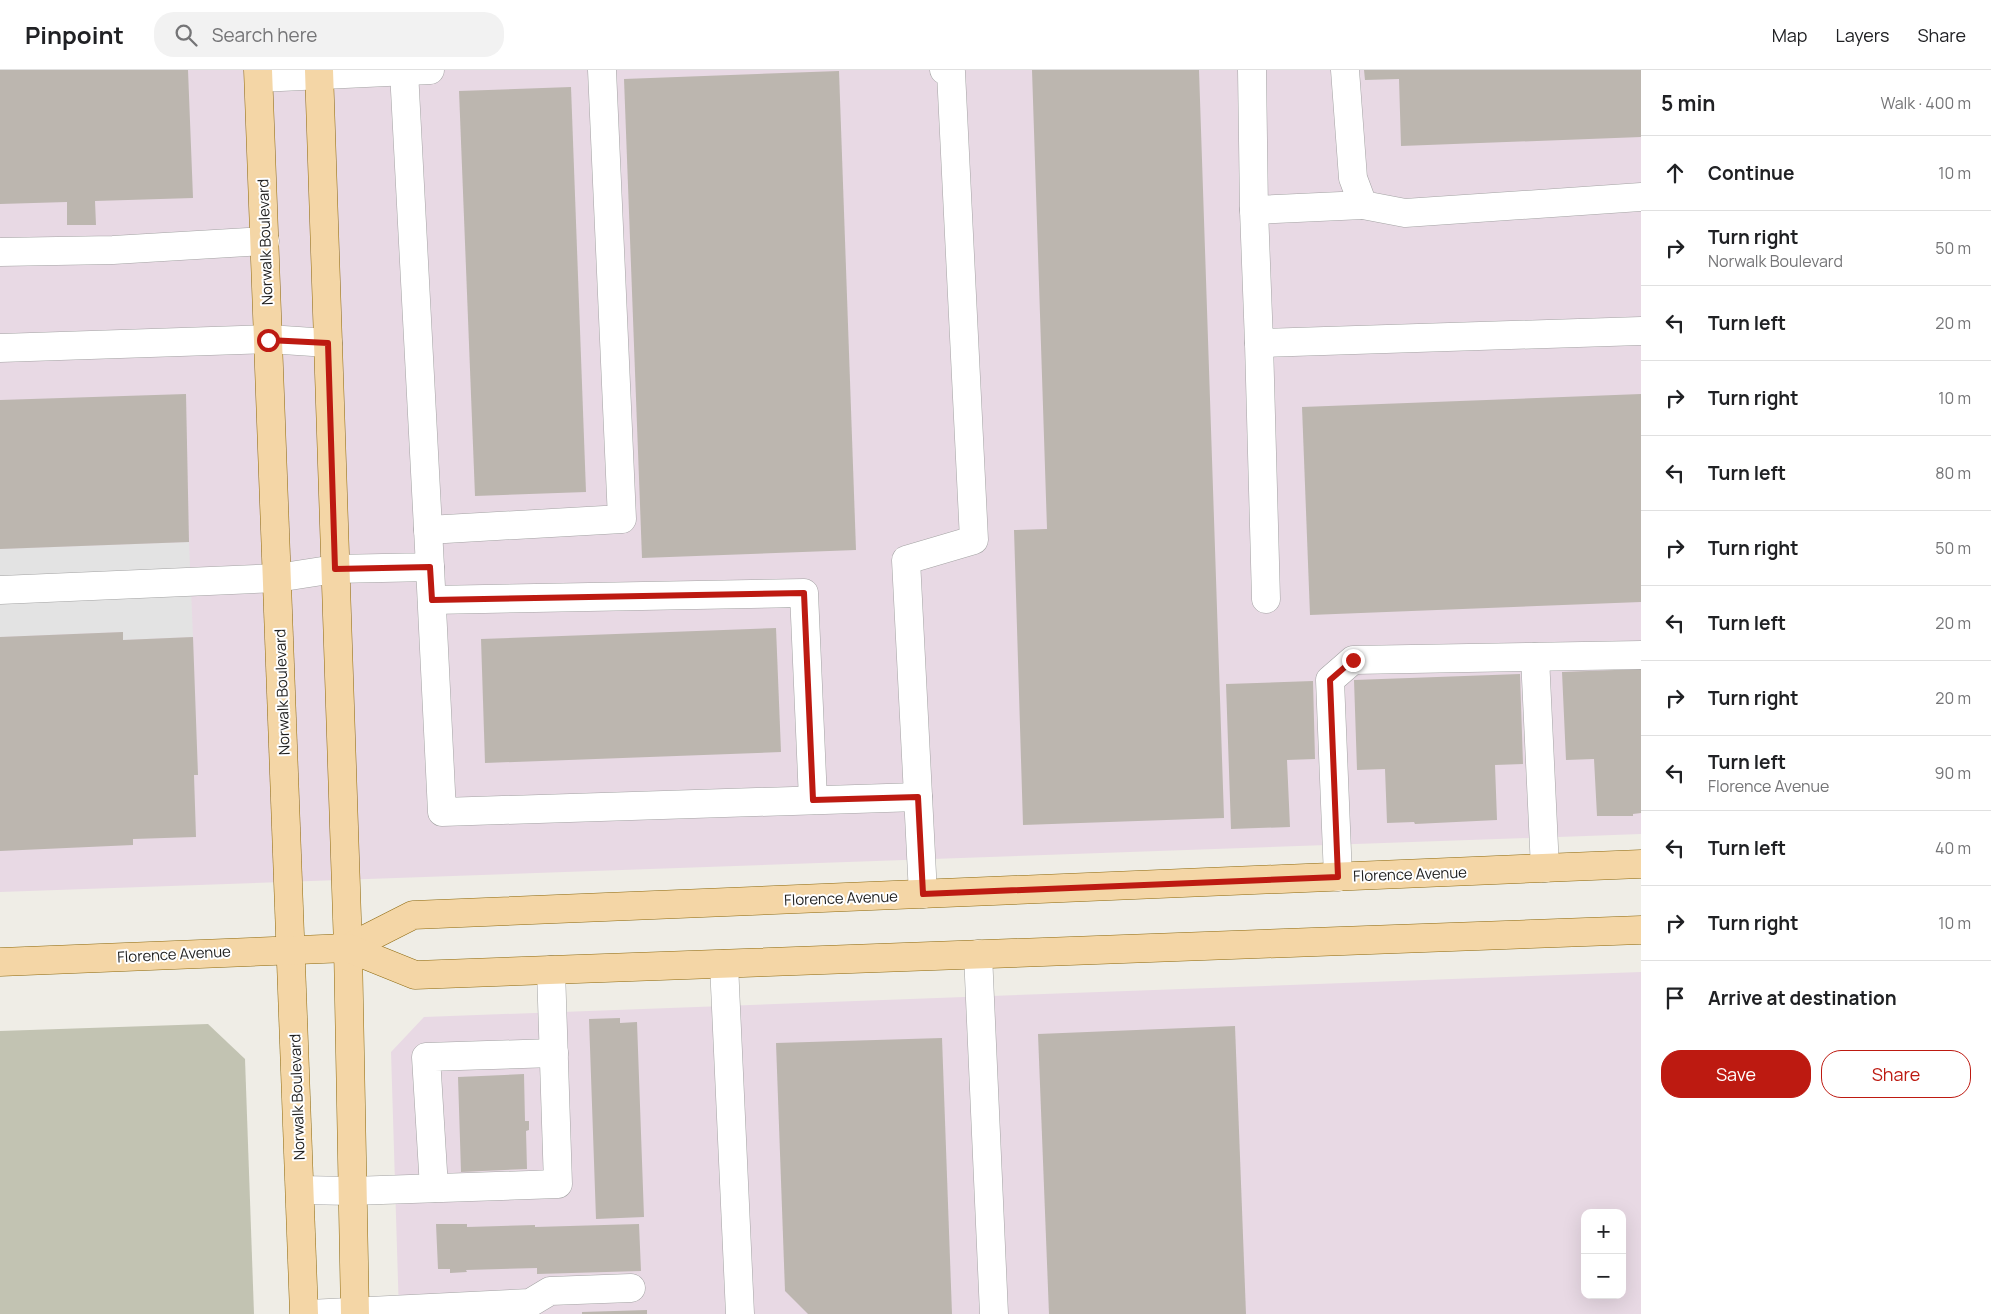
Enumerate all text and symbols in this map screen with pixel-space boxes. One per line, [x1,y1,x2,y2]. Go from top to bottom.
search box [154,12,504,57]
text: Pinpoint [25,18,124,51]
icon: search [172,21,200,49]
text: Search here [212,22,317,48]
text: Map [1772,23,1807,47]
text: Layers [1835,23,1889,47]
text: Share [1917,23,1966,47]
text: 5 min [1661,89,1715,117]
text: Walk · 400 m [1880,92,1971,114]
icon: ahead [1661,159,1689,187]
text: Continue [1708,160,1794,186]
text: 10 m [1938,162,1971,184]
street label: Norwalk Boulevard [252,178,278,306]
text: Turn right [1708,224,1798,250]
icon: right [1661,234,1689,262]
text: 50 m [1935,237,1971,259]
text: Norwalk Boulevard [1708,250,1843,272]
icon: left [1661,309,1689,337]
text: Turn left [1708,310,1786,336]
text: 20 m [1935,312,1971,334]
route start [257,329,280,352]
icon: right [1661,384,1689,412]
text: Turn right [1708,385,1798,411]
text: 10 m [1938,387,1971,409]
icon: left [1661,459,1689,487]
text: Turn left [1708,460,1786,486]
text: 80 m [1935,462,1971,484]
icon: right [1661,534,1689,562]
text: Turn right [1708,535,1798,561]
text: 50 m [1935,537,1971,559]
icon: left [1661,609,1689,637]
text: Turn left [1708,610,1786,636]
text: 20 m [1935,612,1971,634]
street label: Norwalk Boulevard [269,628,295,756]
route end [1342,649,1365,672]
icon: right [1661,684,1689,712]
text: Turn right [1708,685,1798,711]
text: 20 m [1935,687,1971,709]
text: Turn left [1708,749,1786,775]
icon: left [1661,759,1689,787]
text: 90 m [1935,762,1971,784]
text: Florence Avenue [1708,775,1829,797]
icon: left [1661,834,1689,862]
text: Turn left [1708,835,1786,861]
text: 40 m [1935,837,1971,859]
street label: Florence Avenue [1353,862,1467,886]
street label: Florence Avenue [784,886,898,910]
icon: right [1661,909,1689,937]
text: Turn right [1708,910,1798,936]
text: 10 m [1938,912,1971,934]
street label: Florence Avenue [117,941,232,967]
icon: arrive [1661,984,1689,1012]
text: Arrive at destination [1708,985,1897,1011]
street label: Norwalk Boulevard [284,1033,310,1161]
button: Save [1661,1050,1811,1098]
button: Share [1821,1050,1971,1098]
map controls [1581,1209,1626,1299]
button: + [1581,1209,1626,1254]
button: − [1581,1254,1626,1299]

